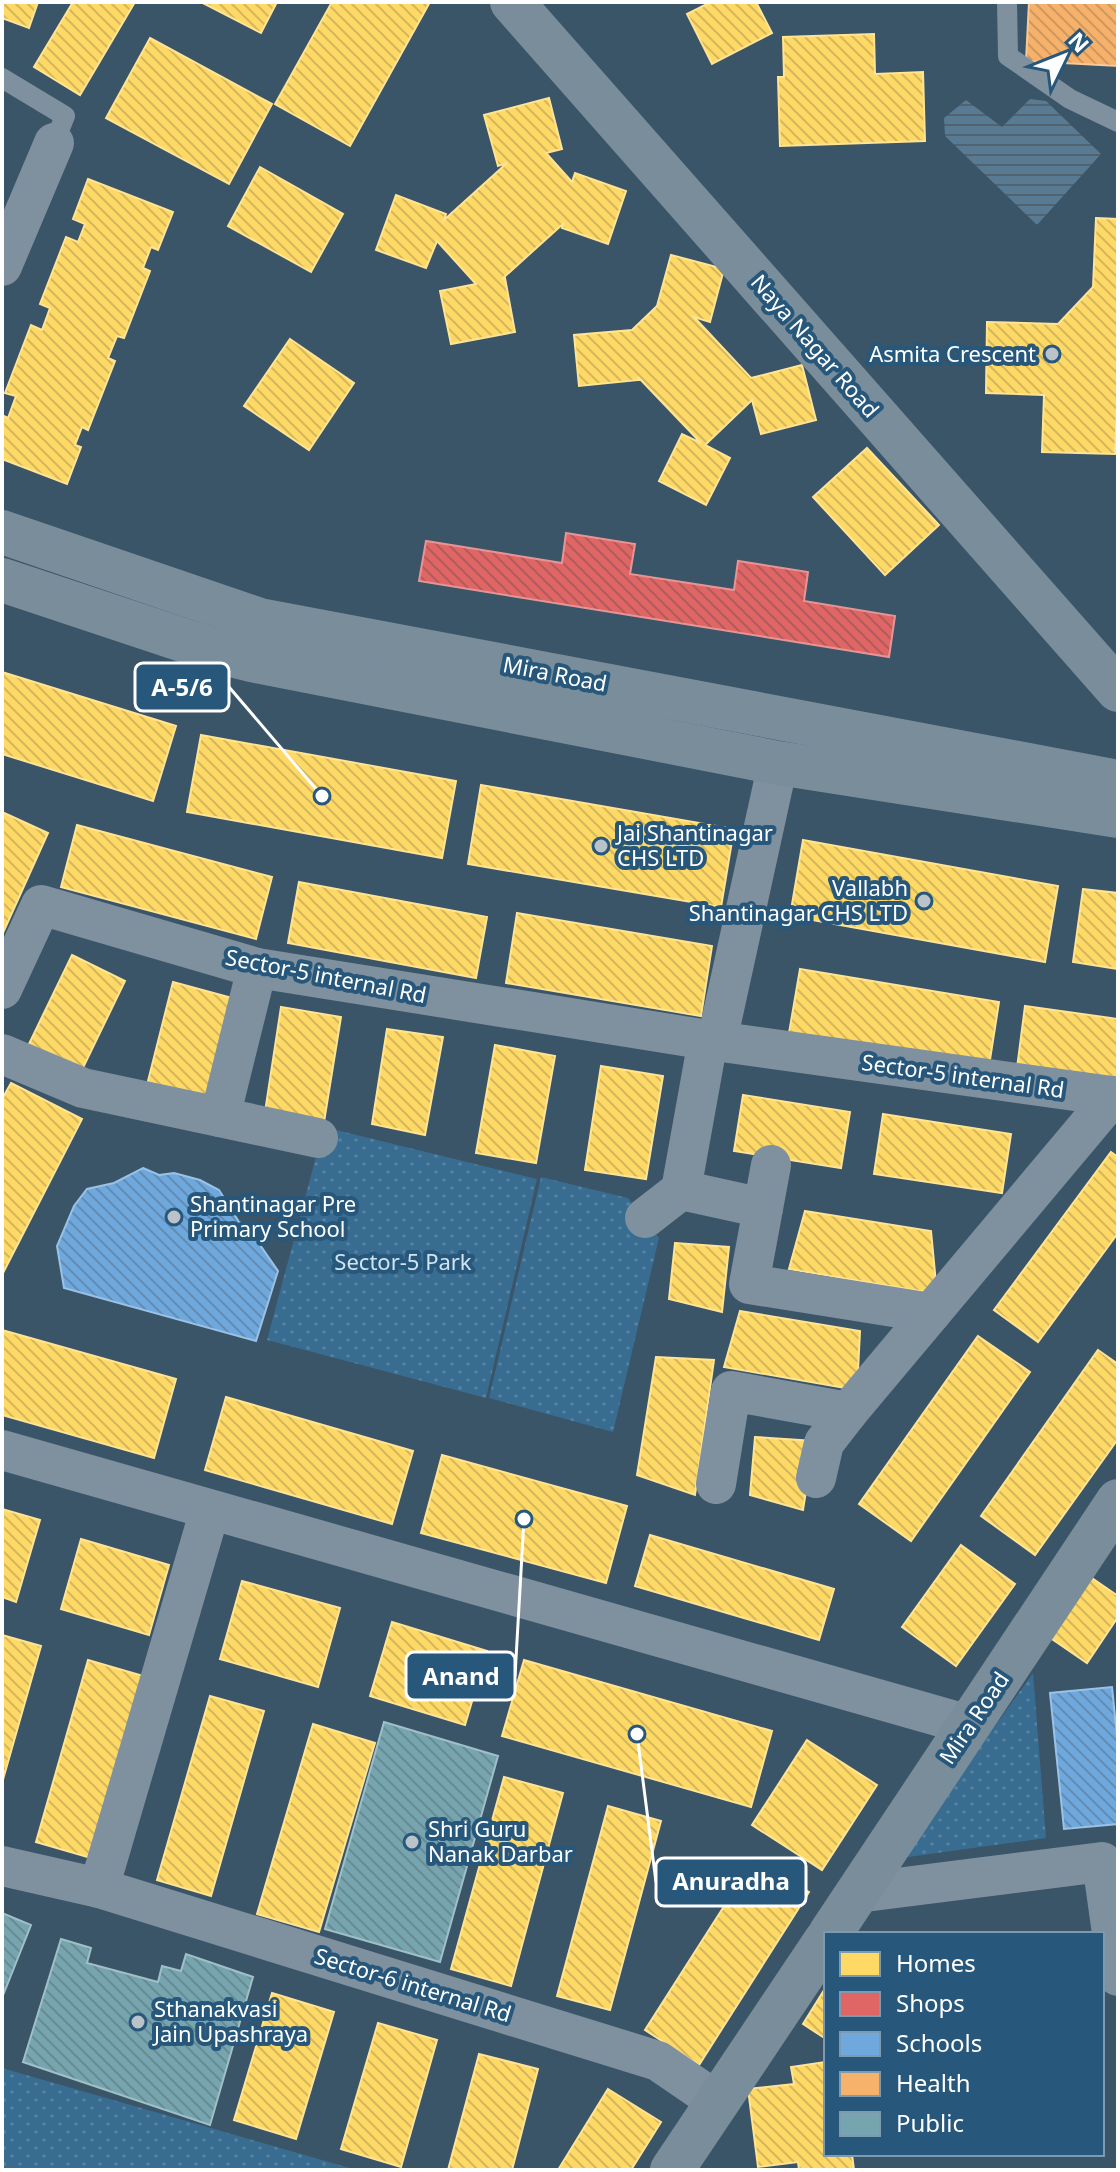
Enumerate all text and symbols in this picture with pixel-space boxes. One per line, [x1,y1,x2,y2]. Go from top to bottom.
north arrow [1024,16,1104,96]
text: N [1062,25,1096,58]
street label: Naya Nagar Road [745,267,886,423]
place label: Asmita Crescent [869,338,1036,368]
marker: Asmita Crescent [1043,345,1061,363]
street label: Mira Road [501,648,610,698]
callout: A-5/6 [135,663,229,711]
text: A-5/6 [151,670,213,703]
place label: Jai Shantinagar CHS LTD [615,817,773,872]
marker: Jai Shantinagar CHS LTD [592,837,610,855]
place label: Vallabh Shantinagar CHS LTD [689,872,908,927]
marker: Vallabh Shantinagar CHS LTD [915,892,933,910]
street label: Sector-5 internal Rd [223,941,429,1009]
street label: Sector-5 internal Rd [860,1046,1066,1104]
place label: Shantinagar Pre Primary School [190,1188,356,1243]
marker: Shantinagar Pre Primary School [165,1208,183,1226]
park label: Sector-5 Park [334,1246,472,1276]
callout: Anand [406,1652,515,1700]
text: Anand [422,1659,500,1692]
street label: Mira Road [931,1665,1015,1769]
place label: Shri Guru Nanak Darbar [428,1813,573,1868]
marker: Shri Guru Nanak Darbar [403,1833,421,1851]
callout: Anuradha [656,1858,806,1906]
text: Anuradha [672,1864,790,1897]
legend [824,1932,1104,2156]
street label: Sector-6 internal Rd [311,1940,515,2028]
text: Homes [896,1946,976,1979]
text: Shops [896,1986,965,2019]
place label: Sthanakvasi Jain Upashraya [152,1993,308,2048]
marker: Sthanakvasi Jain Upashraya [129,2013,147,2031]
text: Schools [896,2026,982,2059]
text: Health [896,2066,970,2099]
text: Public [896,2106,964,2139]

